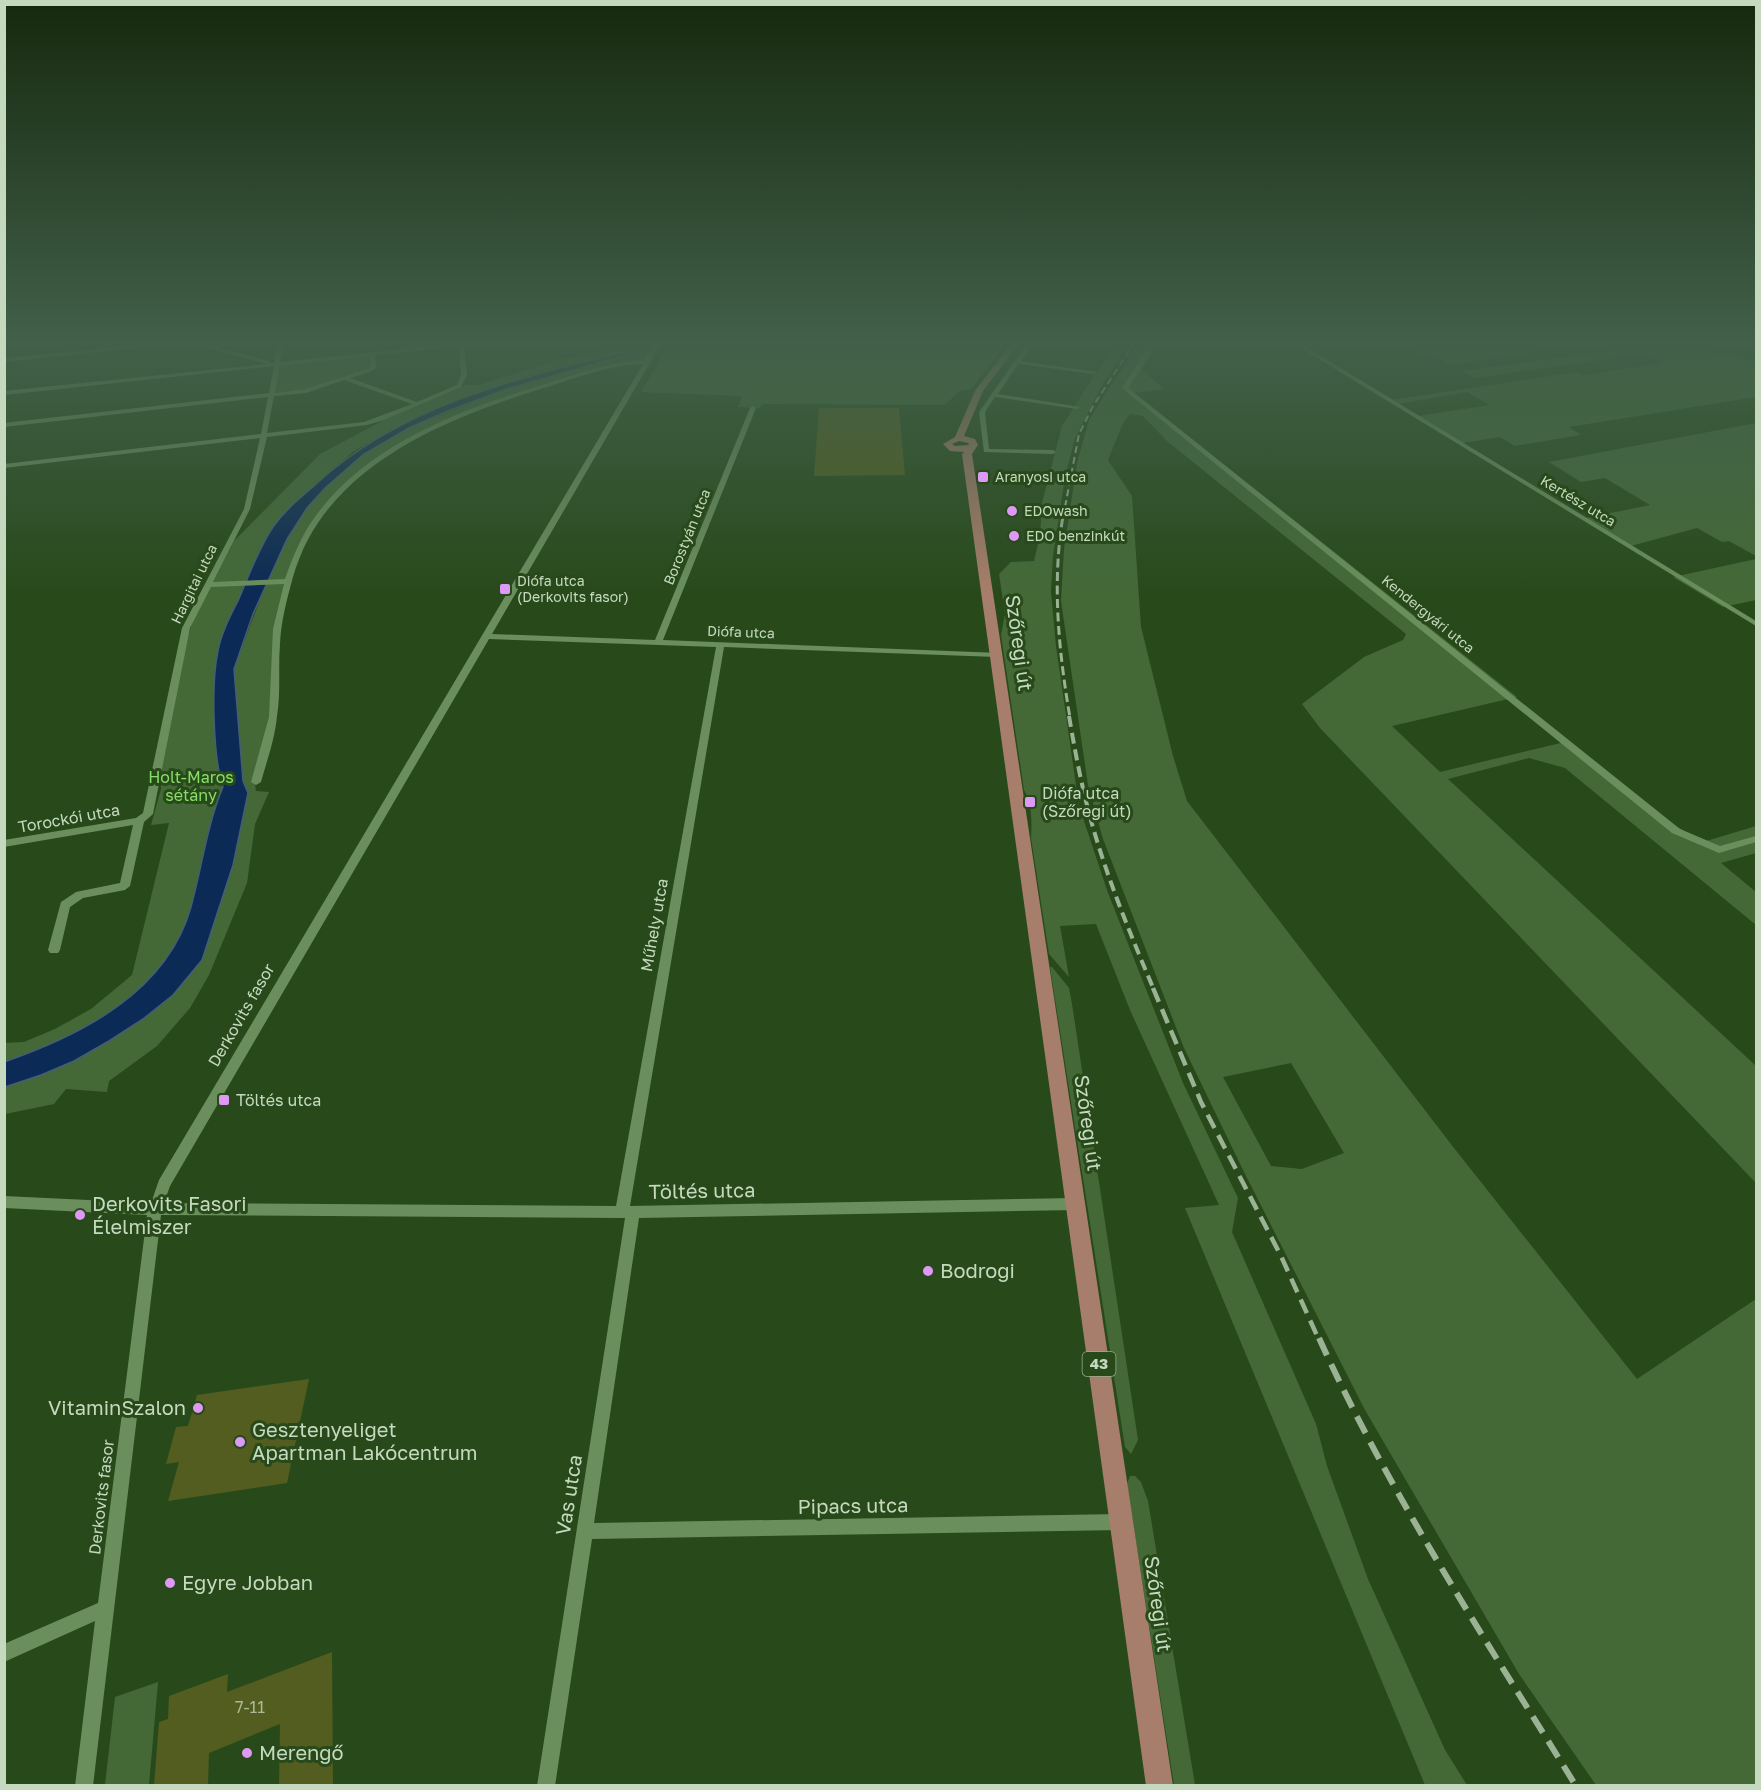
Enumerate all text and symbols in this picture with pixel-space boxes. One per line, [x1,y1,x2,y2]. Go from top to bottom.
place label: Aranyosi utca [995,468,1086,485]
marker: Aranyosi utca [976,470,990,484]
street label: Kertész utca [1538,471,1619,530]
street label: Borostyán utca [660,486,713,587]
place label: EDOwash [1024,502,1088,519]
marker: EDOwash [1005,504,1019,518]
place label: EDO benzinkút [1026,527,1125,544]
marker: EDO benzinkút [1007,529,1021,543]
street label: Hargitai utca [167,541,220,626]
street label: Kendergyári utca [1379,571,1478,656]
place label: Diófa utca (Derkovits fasor) [517,572,629,605]
marker: Diófa utca (Derkovits fasor) [498,582,512,596]
street label: Szőregi út [1001,593,1039,692]
street label: Diófa utca [707,622,775,641]
park label: Holt-Maros sétány [148,767,234,805]
place label: Diófa utca (Szőregi út) [1042,783,1132,821]
marker: Diófa utca (Szőregi út) [1023,795,1037,809]
street label: Torockói utca [17,799,121,837]
street label: Műhely utca [636,877,672,973]
street label: Derkovits fasor [203,960,279,1070]
street label: Szőregi út [1070,1073,1108,1172]
place label: Töltés utca [236,1090,321,1110]
marker: Töltés utca [217,1093,231,1107]
street label: Töltés utca [648,1177,756,1203]
place label: Derkovits Fasori Élelmiszer [92,1191,247,1238]
marker: Derkovits Fasori Élelmiszer [73,1208,87,1222]
place label: Bodrogi [940,1258,1015,1282]
marker: Bodrogi [921,1264,935,1278]
road number: 43 [1082,1352,1116,1376]
place label: VitaminSzalon [48,1395,186,1419]
marker: VitaminSzalon [191,1401,205,1415]
place label: Gesztenyeliget Apartman Lakócentrum [252,1417,478,1464]
marker: Gesztenyeliget Apartman Lakócentrum [233,1435,247,1449]
street label: Derkovits fasor [84,1438,118,1556]
street label: Vas utca [550,1453,586,1537]
street label: Pipacs utca [797,1492,909,1518]
street label: Szőregi út [1140,1554,1178,1653]
place label: Egyre Jobban [182,1570,313,1594]
marker: Egyre Jobban [163,1576,177,1590]
house number: 7-11 [235,1697,265,1717]
place label: Merengő [259,1740,344,1764]
marker: Merengő [240,1746,254,1760]

